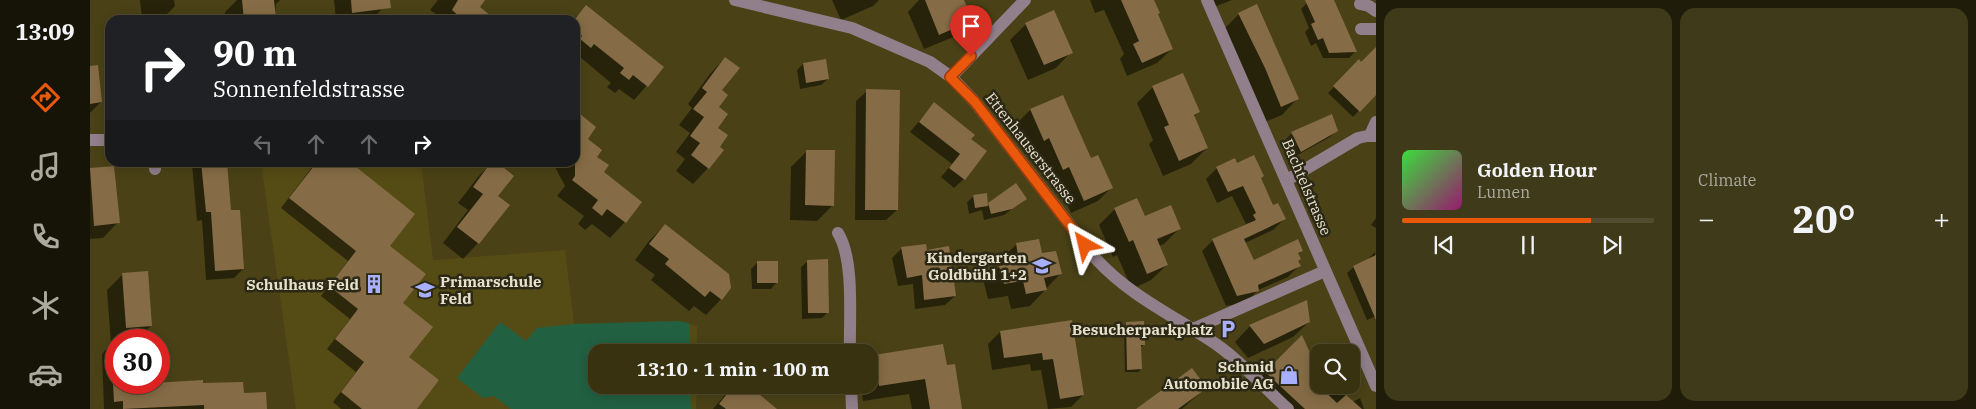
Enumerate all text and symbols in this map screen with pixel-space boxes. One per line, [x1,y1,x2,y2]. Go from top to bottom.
pin [950,5,992,56]
icon: arrive [957,12,985,40]
text: 13:09 [15,17,75,46]
text: 90 m [213,30,297,76]
icon: right [130,35,195,100]
text: Sonnenfeldstrasse [213,74,405,103]
icon: directions [28,80,63,115]
street label: Ettenhauserstrasse [982,88,1080,208]
icon: left [249,130,277,158]
icon: ahead [302,130,330,158]
icon: ahead [355,130,383,158]
icon: right [408,130,436,158]
street label: Bachtelstrasse [1278,136,1336,238]
icon: music [28,149,63,184]
text: Golden Hour [1477,158,1597,182]
text: Climate [1698,170,1756,190]
text: Lumen [1477,182,1530,202]
text: 20° [1792,194,1856,243]
text: − [1698,200,1715,237]
text: + [1933,200,1950,237]
position arrow [1058,218,1110,270]
icon: phone [28,219,63,254]
icon: previous [1430,231,1458,259]
icon: pause [1514,231,1542,259]
icon: next [1598,231,1626,259]
place label: Kindergarten Goldbühl 1+2 [926,248,1027,284]
school or university icon: Kindergarten Goldbühl 1+2 [1031,255,1053,277]
place label: Primarschule Feld [440,272,542,308]
building icon: Schulhaus Feld [363,273,385,295]
place label: Schulhaus Feld [246,275,360,294]
school or university icon: Primarschule Feld [414,279,436,301]
icon: climate [28,288,63,323]
parking icon: Besucherparkplatz [1217,318,1239,340]
place label: Besucherparkplatz [1072,320,1213,339]
speed limit sign: 30 [105,329,170,394]
map controls [1310,344,1360,394]
button: search [1310,344,1360,394]
icon: car [28,357,63,392]
text: 13:10 · 1 min · 100 m [637,357,829,381]
place label: Schmid Automobile AG [1164,357,1275,393]
shop icon: Schmid Automobile AG [1278,364,1300,386]

